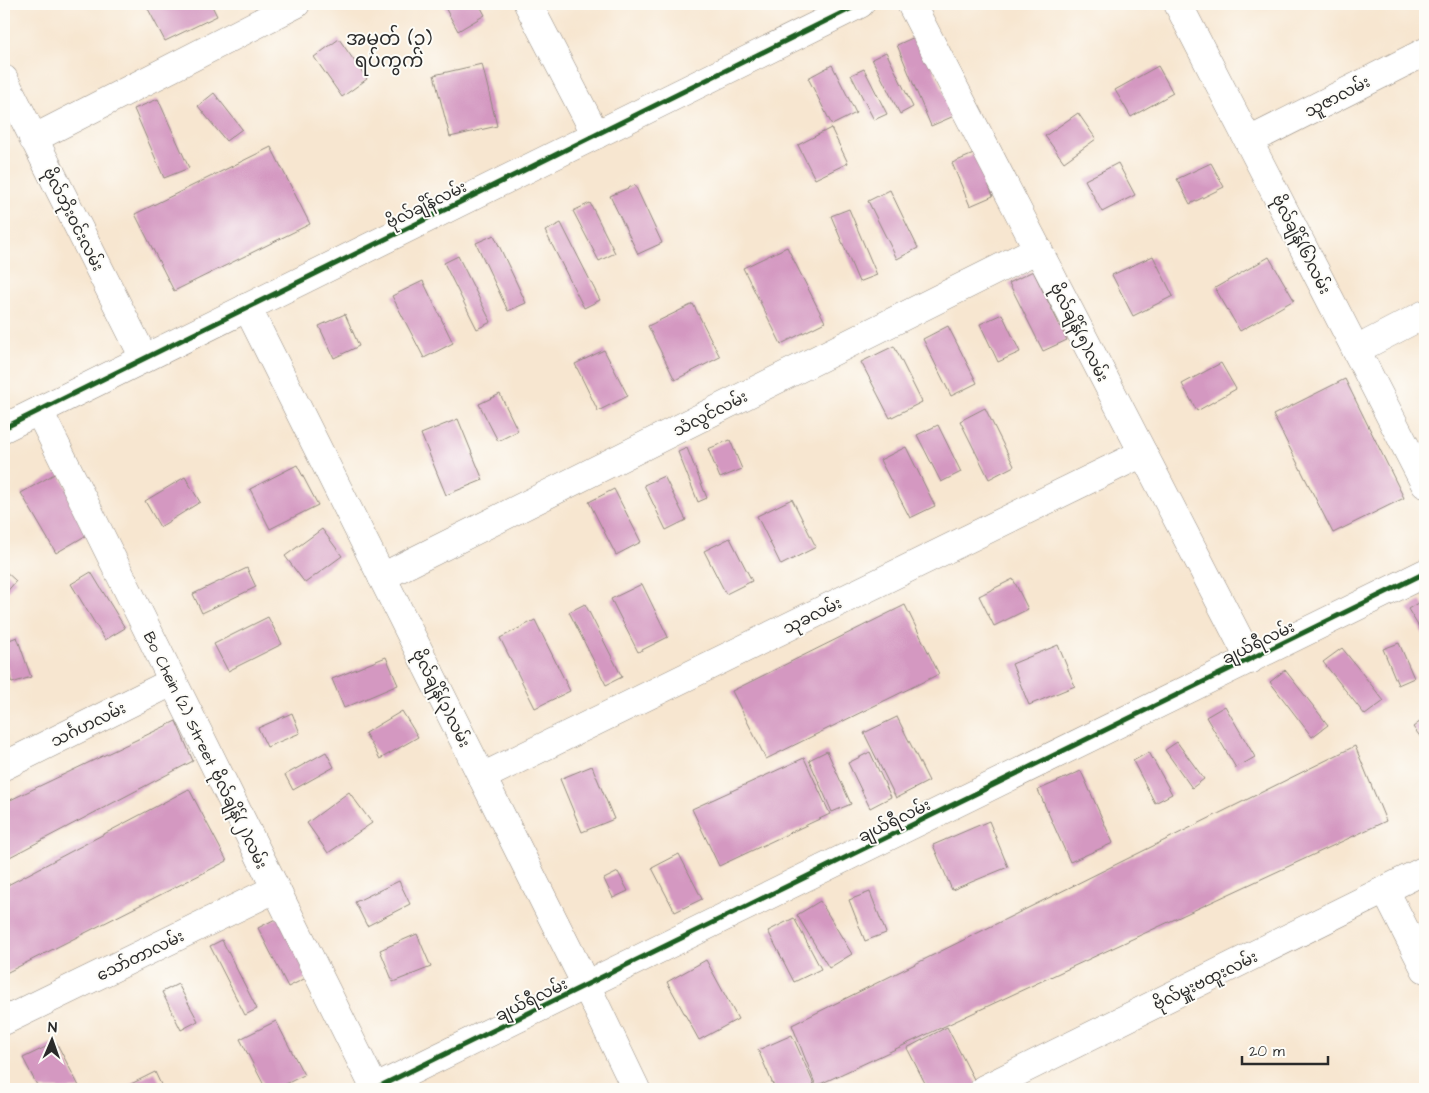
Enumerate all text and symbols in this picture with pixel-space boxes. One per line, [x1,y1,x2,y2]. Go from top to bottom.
district label: အမှတ် (၃) ရပ်ကွက် [346,24,432,76]
street label: သူဇာလမ်း [1301,70,1375,125]
street label: ဗိုလ်ဘိုးဝင်းလမ်း [35,163,110,276]
street label: ဗိုလ်ချိန်လမ်း [382,175,472,237]
street label: ဗိုလ်ချိန်(၆)လမ်း [1264,190,1337,299]
street label: ဗိုလ်ချိန်(၅)လမ်း [1042,279,1114,387]
street label: သံလွင်လမ်း [669,385,752,444]
street label: သုခလမ်း [779,591,847,642]
street label: ချယ်ရီလမ်း [1218,615,1299,672]
street label: Bo Chein (2) Street ဗိုလ်ချိန်(၂)လမ်း [135,628,273,874]
street label: ဗိုလ်ချိန်(၃)လမ်း [404,645,476,753]
street label: သင်္ဂဟလမ်း [47,696,130,753]
street label: ချယ်ရီလမ်း [854,793,935,850]
street label: သော်တာလမ်း [93,924,188,987]
street label: ဗိုလ်မှူးဗထူးလမ်း [1149,945,1263,1018]
street label: ချယ်ရီလမ်း [491,972,572,1029]
north arrow [28,1016,78,1066]
text: N [48,1018,57,1038]
scale bar [1242,1033,1328,1065]
text: 20 m [1249,1041,1285,1062]

